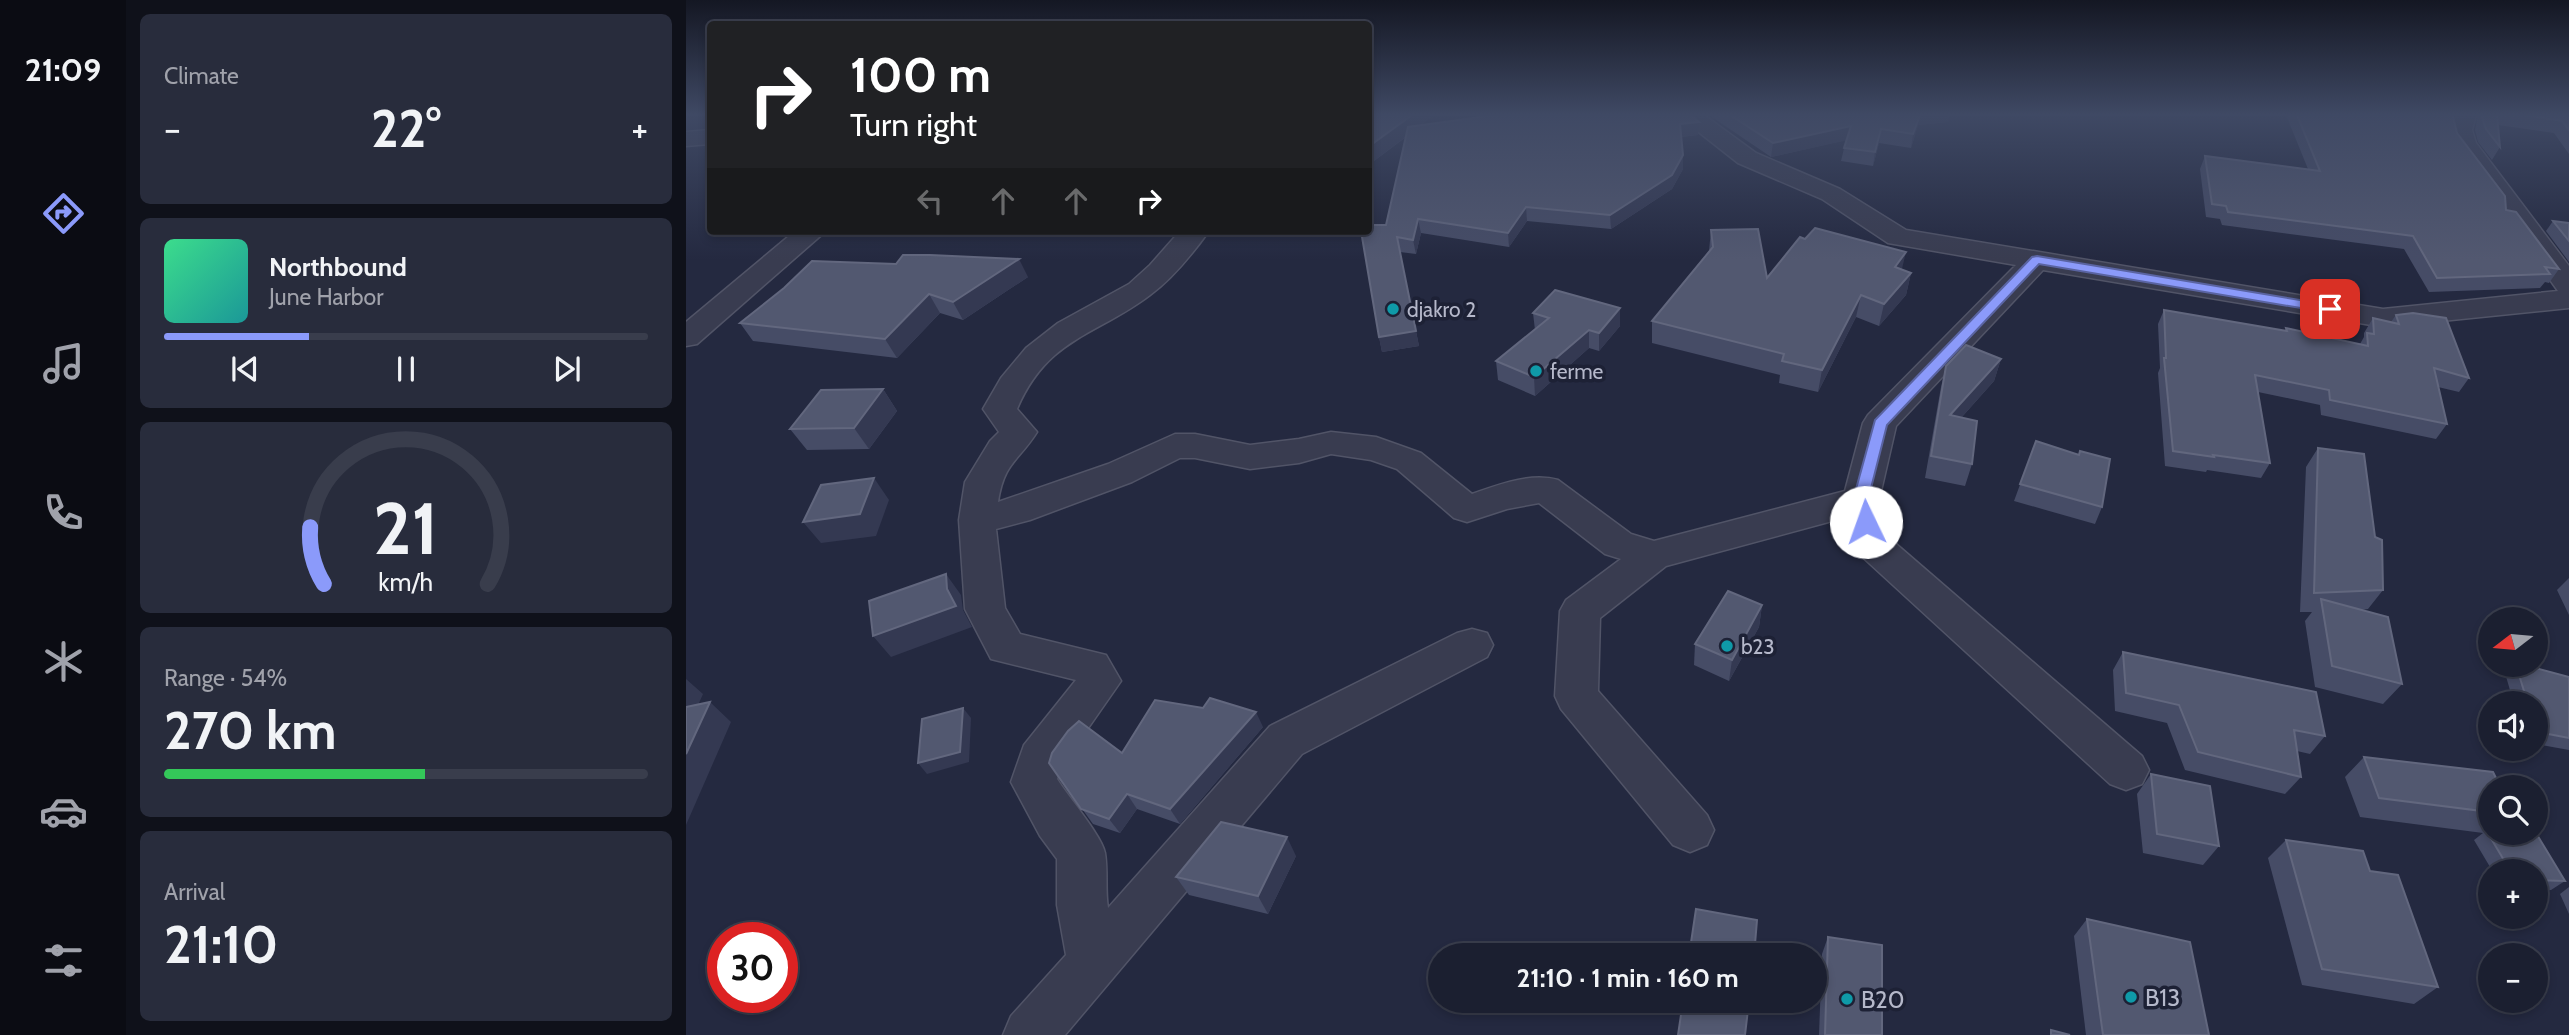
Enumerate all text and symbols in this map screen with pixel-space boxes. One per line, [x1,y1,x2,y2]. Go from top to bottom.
text: 100 m [850,45,991,104]
icon: right [735,49,826,140]
text: 21:09 [25,50,101,89]
text: Climate [164,62,239,90]
text: 22° [371,97,441,160]
text: − [164,105,181,152]
text: + [631,105,648,152]
text: Turn right [850,105,977,144]
icon: left [911,182,949,220]
icon: ahead [984,182,1022,220]
icon: ahead [1057,182,1095,220]
icon: right [1130,182,1168,220]
icon: directions [39,189,88,238]
text: Northbound [269,251,407,283]
pin [2300,279,2360,339]
text: June Harbor [269,283,383,311]
icon: arrive [2311,290,2349,328]
place label: djakro 2 [1407,297,1476,323]
marker: djakro 2 [1385,301,1401,317]
icon: music [39,339,88,388]
icon: previous [226,350,264,388]
icon: pause [387,350,425,388]
icon: next [548,350,586,388]
place label: ferme [1550,359,1604,384]
marker: ferme [1528,363,1544,379]
text: 21 [373,484,439,572]
position arrow [1829,485,1903,559]
icon: phone [39,488,88,537]
text: km/h [379,566,433,596]
north arrow [2478,607,2548,677]
map controls [2478,607,2548,1013]
place label: b23 [1741,634,1775,659]
icon: climate [39,637,88,686]
marker: b23 [1719,638,1735,654]
text: Range · 54% [164,664,287,692]
button: sound [2478,691,2548,761]
text: 270 km [164,699,336,762]
button: search [2478,775,2548,845]
icon: car [39,787,88,836]
button: + [2478,859,2548,929]
text: Arrival [164,878,225,906]
text: 21:10 [164,913,278,976]
speed limit sign: 30 [707,922,798,1013]
icon: filters [39,936,88,985]
button: − [2478,943,2548,1013]
text: 21:10 · 1 min · 160 m [1516,962,1739,994]
place label: B13 [2145,983,2180,1012]
place label: B20 [1861,985,1904,1014]
marker: B13 [2123,989,2139,1005]
marker: B20 [1839,991,1855,1007]

